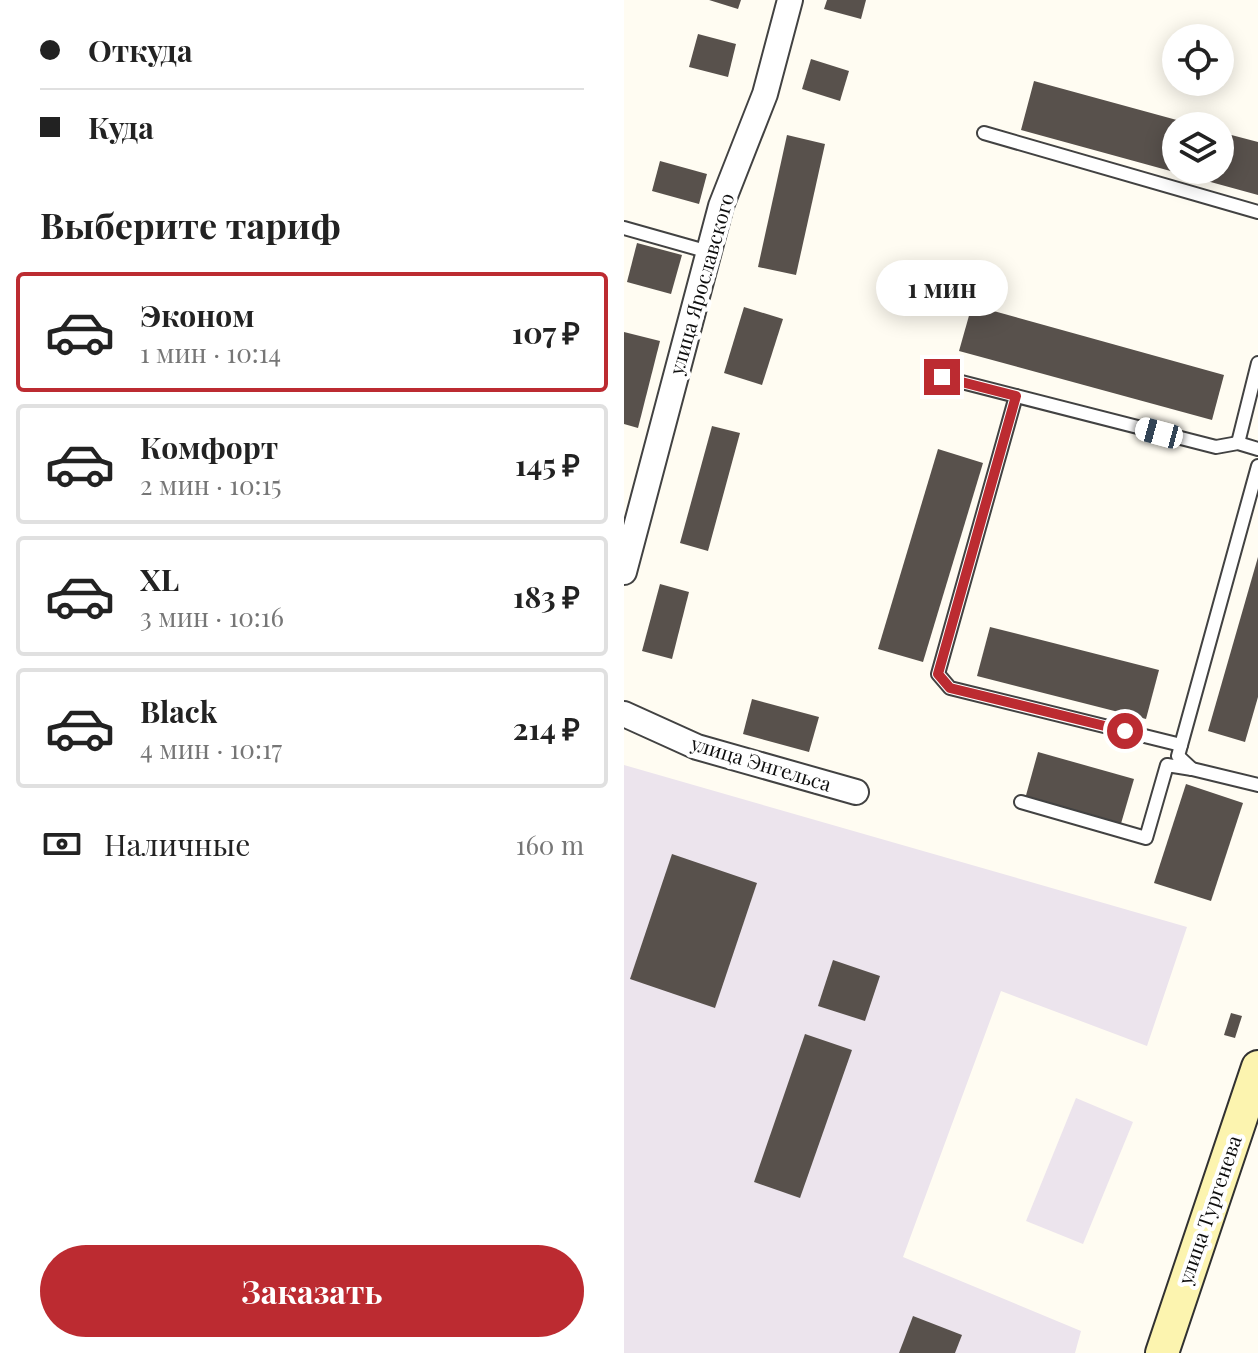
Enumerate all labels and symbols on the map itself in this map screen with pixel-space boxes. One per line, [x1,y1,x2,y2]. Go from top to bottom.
street label: улица Ярославского [661,190,739,379]
callout: 1 мин [876,261,1008,317]
route end [924,359,960,395]
car [1133,415,1185,451]
route start [1107,713,1143,749]
street label: улица Энгельса [687,728,835,797]
street label: улица Тургенева [1170,1131,1247,1288]

